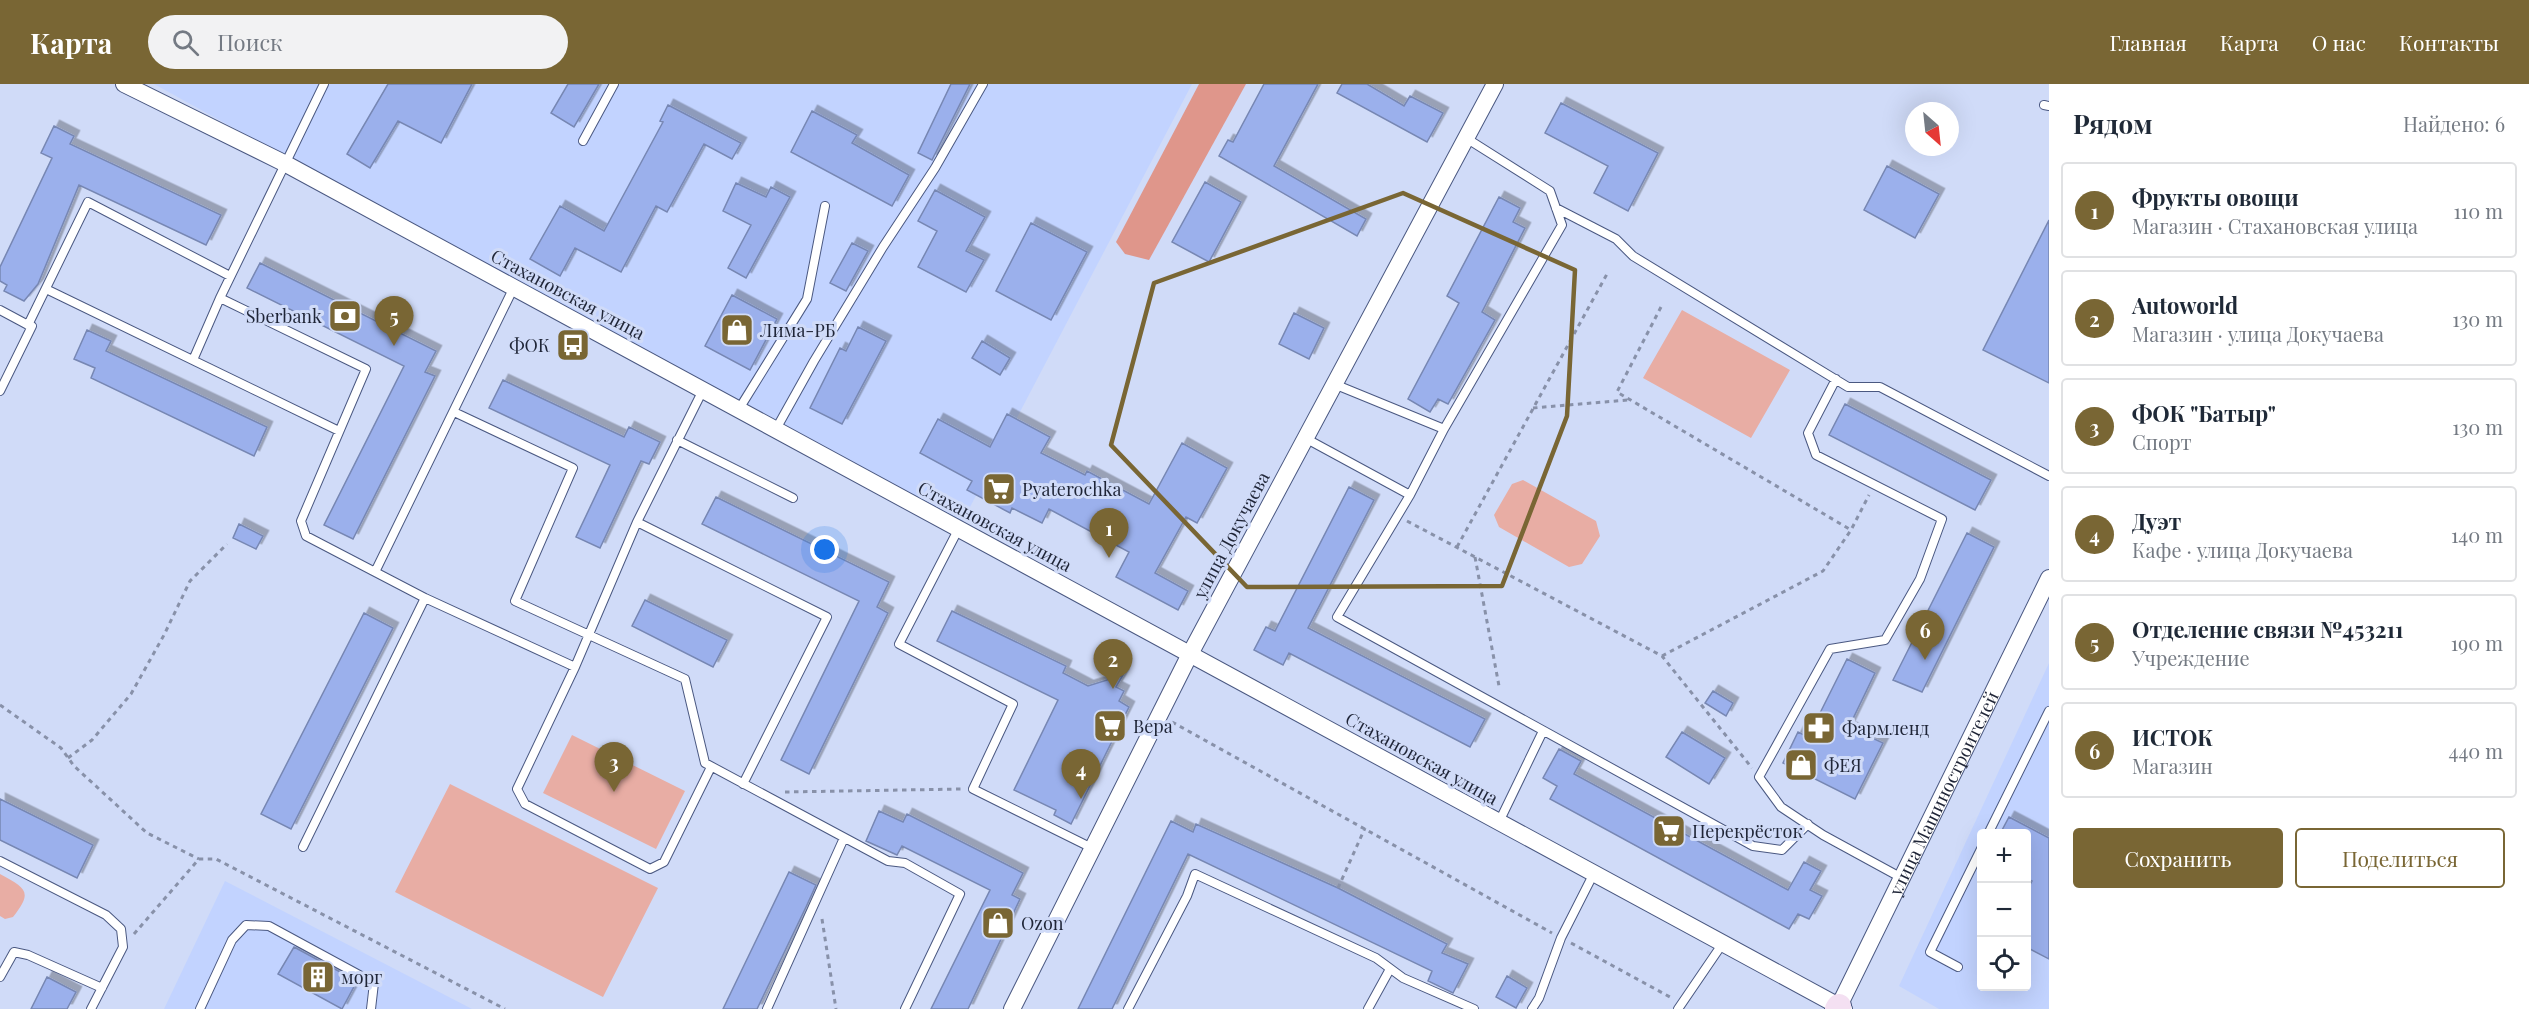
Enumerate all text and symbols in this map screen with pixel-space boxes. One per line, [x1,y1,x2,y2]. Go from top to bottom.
search box [148,15,568,69]
text: Карта [30,24,112,61]
icon: search [169,26,202,59]
text: Поиск [217,27,283,57]
text: Главная [2109,28,2187,56]
text: Карта [2220,28,2279,56]
text: О нас [2312,28,2366,56]
text: Контакты [2399,28,2499,56]
north arrow [1905,102,1959,156]
text: Рядом [2073,106,2152,141]
text: Найдено: 6 [2403,110,2505,137]
text: Фрукты овощи [2132,182,2299,212]
text: 1 [2091,197,2098,224]
text: 110 m [2453,197,2503,224]
text: Магазин · Стахановская улица [2132,212,2418,239]
street label: Стахановская улица [487,243,649,345]
text: Autoworld [2132,290,2238,320]
pin: 5 [374,296,414,346]
bank icon: Sberbank [327,298,363,334]
place label: Sberbank [246,304,322,328]
text: 2 [2089,305,2100,332]
text: 130 m [2452,305,2503,332]
shop icon: Лима-РБ [719,312,755,348]
place label: Лима-РБ [759,318,835,342]
text: Магазин · улица Докучаева [2132,320,2384,347]
bus stop icon: ФОК [555,327,591,363]
place label: ФОК [509,333,550,357]
text: ФОК "Батыр" [2132,398,2276,428]
text: 3 [2090,413,2099,440]
text: 130 m [2452,413,2503,440]
text: Спорт [2132,428,2192,455]
street label: улица Докучаева [1187,467,1275,604]
supermarket icon: Pyaterochka [981,471,1017,507]
street label: Стахановская улица [914,475,1076,577]
place label: Pyaterochka [1022,477,1122,501]
text: Дуэт [2132,506,2181,536]
pin: 1 [1090,508,1128,558]
text: 4 [2089,521,2100,548]
text: 140 m [2451,521,2503,548]
your location [810,535,839,564]
text: Кафе · улица Докучаева [2132,536,2353,563]
pin: 6 [1906,610,1944,660]
text: Отделение связи №453211 [2132,614,2403,644]
text: 5 [2090,629,2099,656]
text: 190 m [2451,629,2503,656]
pin: 2 [1094,640,1132,689]
text: Учреждение [2132,644,2250,671]
street label: улица Машиностроителей [1883,687,2004,900]
street label: Стахановская улица [1341,706,1503,810]
supermarket icon: Вера [1092,708,1128,744]
pharmacy icon: Фармленд [1801,710,1837,746]
place label: Вера [1133,714,1173,738]
place label: Фармленд [1842,716,1930,740]
text: ИСТОК [2132,722,2213,752]
text: 6 [2089,737,2100,764]
text: 440 m [2449,737,2503,764]
pin: 3 [594,742,634,792]
shop icon: ФЕЯ [1783,747,1819,783]
pin: 4 [1062,750,1100,799]
text: Магазин [2132,752,2213,779]
place label: ФЕЯ [1824,753,1862,777]
supermarket icon: Перекрёсток [1651,813,1687,849]
place label: Перекрёсток [1692,819,1803,843]
button: Сохранить [2073,828,2283,888]
button: Поделиться [2295,828,2505,888]
map controls [1977,829,2031,991]
button: + [1977,829,2031,883]
button: − [1977,883,2031,937]
shop icon: Ozon [980,905,1016,941]
place label: Ozon [1021,911,1064,935]
button: locate [1977,937,2031,991]
building icon: морг [300,959,336,995]
place label: морг [341,965,382,989]

